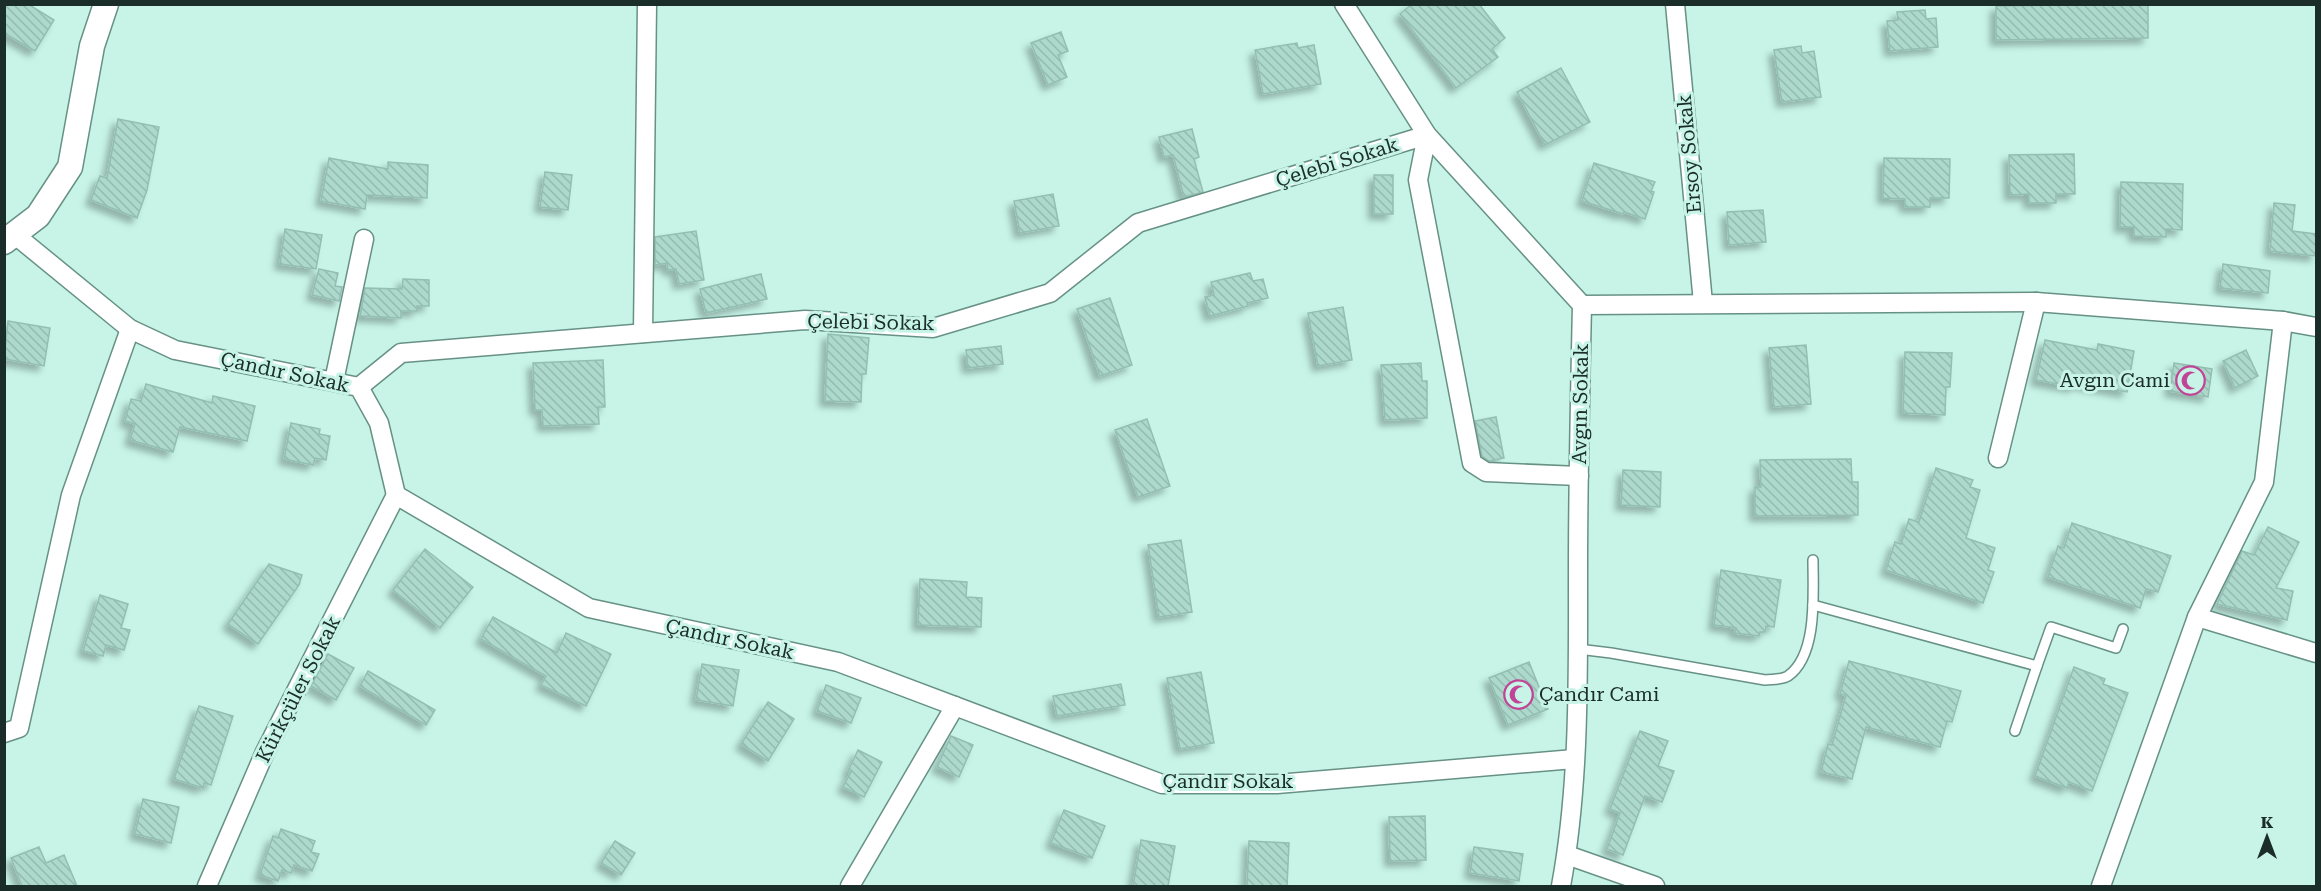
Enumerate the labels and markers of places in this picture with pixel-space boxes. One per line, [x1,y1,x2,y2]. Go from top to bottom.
mosque icon: Avgın Cami [2175,364,2207,396]
place label: Avgın Cami [2060,368,2170,392]
mosque icon: Çandır Cami [1502,678,1534,710]
place label: Çandır Cami [1539,682,1659,706]

